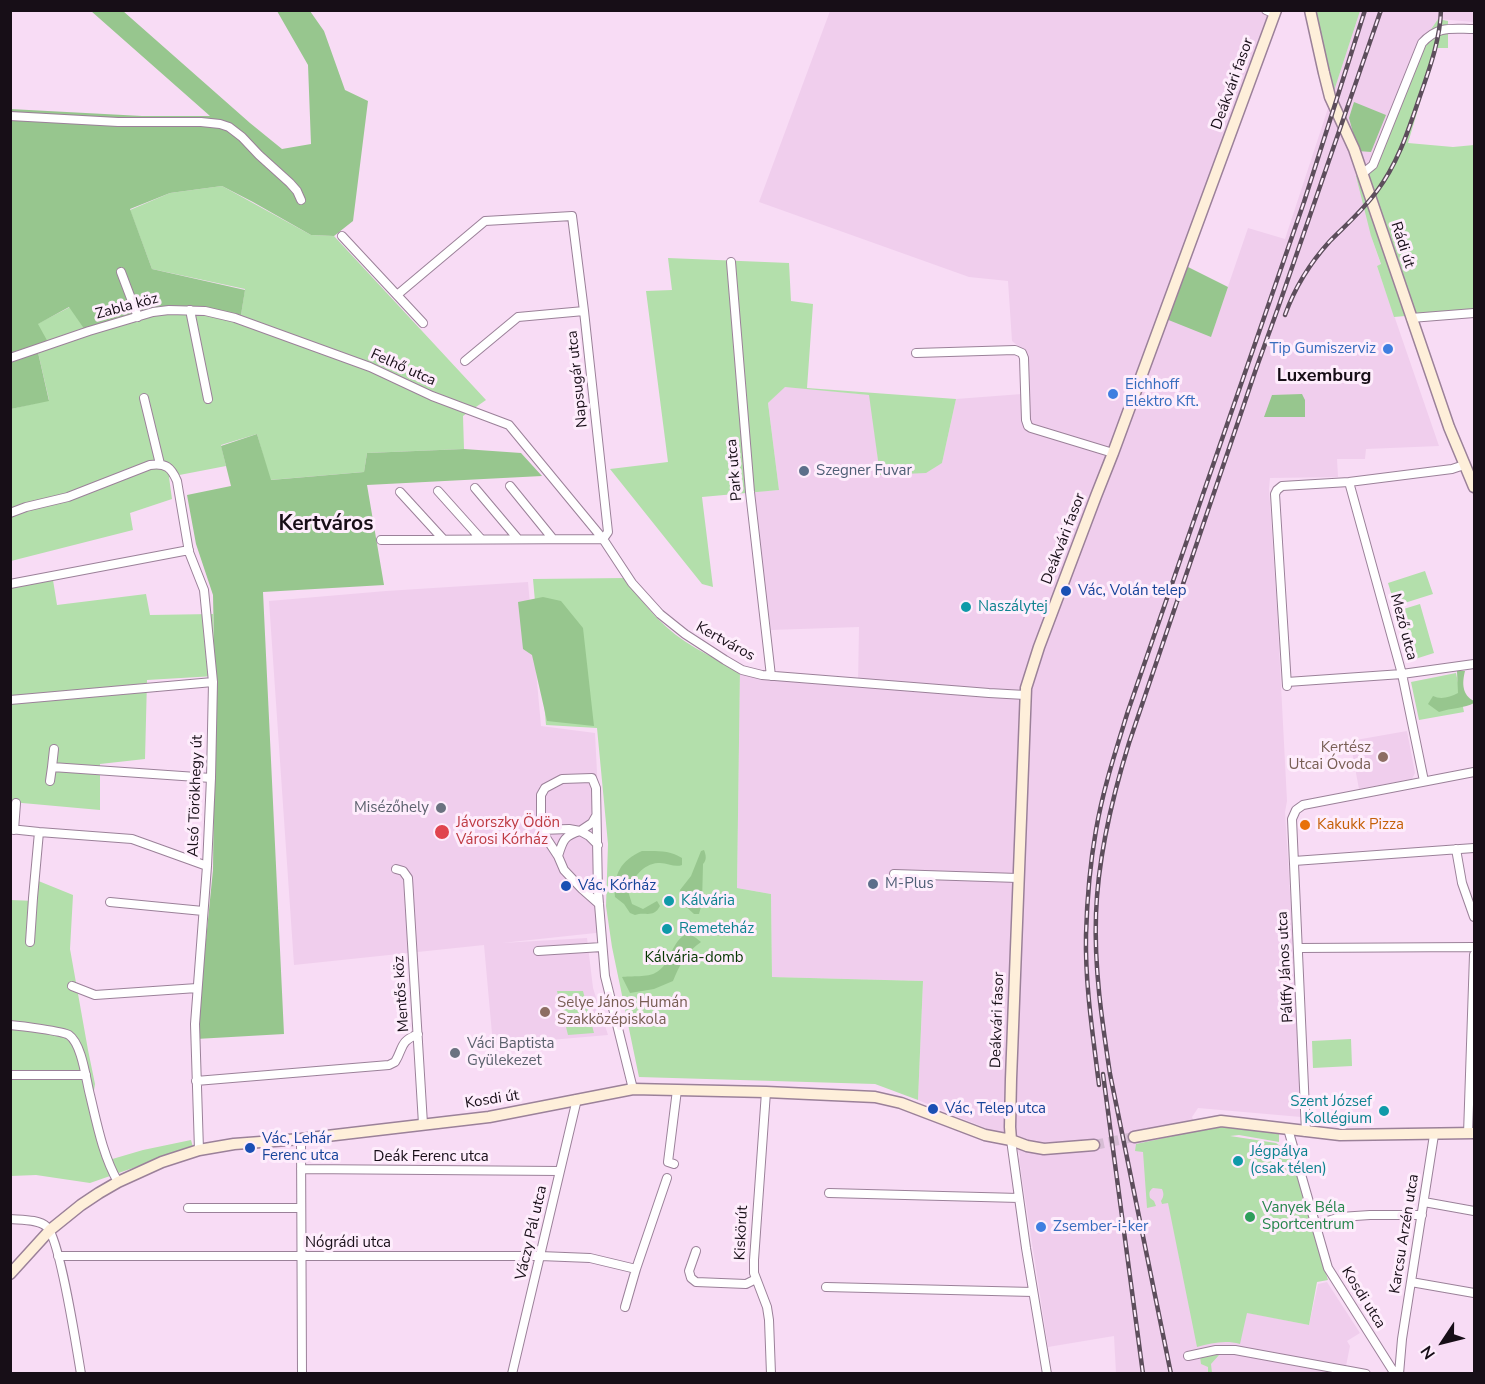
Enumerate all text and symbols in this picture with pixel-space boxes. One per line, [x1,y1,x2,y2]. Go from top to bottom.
street label: Deákvári fasor [1208,36,1258,132]
street label: Rádi út [1386,220,1418,270]
street label: Zabla köz [94,290,160,324]
street label: Napsugár utca [564,329,592,429]
place label: Tip Gumiszerviz [1269,340,1376,358]
marker: Tip Gumiszerviz [1381,342,1395,356]
street label: Felhő utca [368,346,438,390]
district label: Luxemburg [1277,366,1371,388]
place label: Eichhoff Elektro Kft. [1125,376,1199,411]
marker: Eichhoff Elektro Kft. [1106,387,1120,401]
street label: Park utca [723,438,747,502]
place label: Szegner Fuvar [816,462,912,480]
marker: Szegner Fuvar [797,464,811,478]
street label: Deákvári fasor [1038,491,1090,587]
district label: Kertváros [279,512,373,538]
place label: Vác, Volán telep [1078,582,1187,600]
marker: Vác, Volán telep [1059,584,1073,598]
street label: Mező utca [1385,592,1421,662]
place label: Naszálytej [978,598,1048,616]
marker: Naszálytej [959,600,973,614]
street label: Kertváros [692,618,758,666]
street label: Alsó Törökhegy út [185,734,207,858]
place label: Kertész Utcai Óvoda [1289,739,1371,774]
marker: Kertész Utcai Óvoda [1376,750,1390,764]
place label: Misézőhely [354,799,429,817]
marker: Misézőhely [434,801,448,815]
place label: Jávorszky Ödön Városi Kórház [456,814,560,849]
place label: Kakukk Pizza [1317,816,1404,834]
marker: Kakukk Pizza [1298,818,1312,832]
marker: Jávorszky Ödön Városi Kórház [433,823,451,841]
place label: M-Plus [885,875,934,893]
place label: Vác, Kórház [578,877,656,895]
marker: M-Plus [866,877,880,891]
marker: Vác, Kórház [559,879,573,893]
place label: Kálvária [681,892,735,910]
marker: Kálvária [662,894,676,908]
street label: Pálffy János utca [1274,911,1298,1023]
place label: Remeteház [679,920,754,938]
marker: Remeteház [660,922,674,936]
park label: Kálvária-domb [644,949,744,967]
street label: Mentős köz [390,955,414,1033]
street label: Deákvári fasor [987,972,1009,1068]
place label: Selye János Humán Szakközépiskola [557,994,688,1029]
marker: Selye János Humán Szakközépiskola [538,1005,552,1019]
place label: Váci Baptista Gyülekezet [467,1035,555,1070]
marker: Váci Baptista Gyülekezet [448,1046,462,1060]
street label: Kosdi út [464,1087,520,1113]
place label: Szent József Kollégium [1290,1093,1372,1128]
place label: Vác, Telep utca [945,1100,1046,1118]
marker: Vác, Telep utca [926,1102,940,1116]
marker: Szent József Kollégium [1377,1104,1391,1118]
place label: Vác, Lehár Ferenc utca [262,1130,339,1165]
marker: Vác, Lehár Ferenc utca [243,1141,257,1155]
place label: Jégpálya (csak télen) [1250,1143,1327,1178]
street label: Deák Ferenc utca [373,1148,489,1166]
marker: Jégpálya (csak télen) [1231,1154,1245,1168]
street label: Karcsu Arzén utca [1387,1173,1423,1295]
street label: Váczy Pál utca [512,1184,552,1282]
place label: Vanyek Béla Sportcentrum [1262,1199,1354,1234]
street label: Kiskörút [732,1205,752,1261]
marker: Vanyek Béla Sportcentrum [1243,1210,1257,1224]
place label: Zsember-i-ker [1053,1218,1148,1236]
marker: Zsember-i-ker [1034,1220,1048,1234]
street label: Nógrádi utca [305,1234,391,1252]
street label: Kosdi utca [1337,1264,1389,1332]
north arrow [1413,1312,1473,1372]
text: N [1416,1341,1441,1364]

